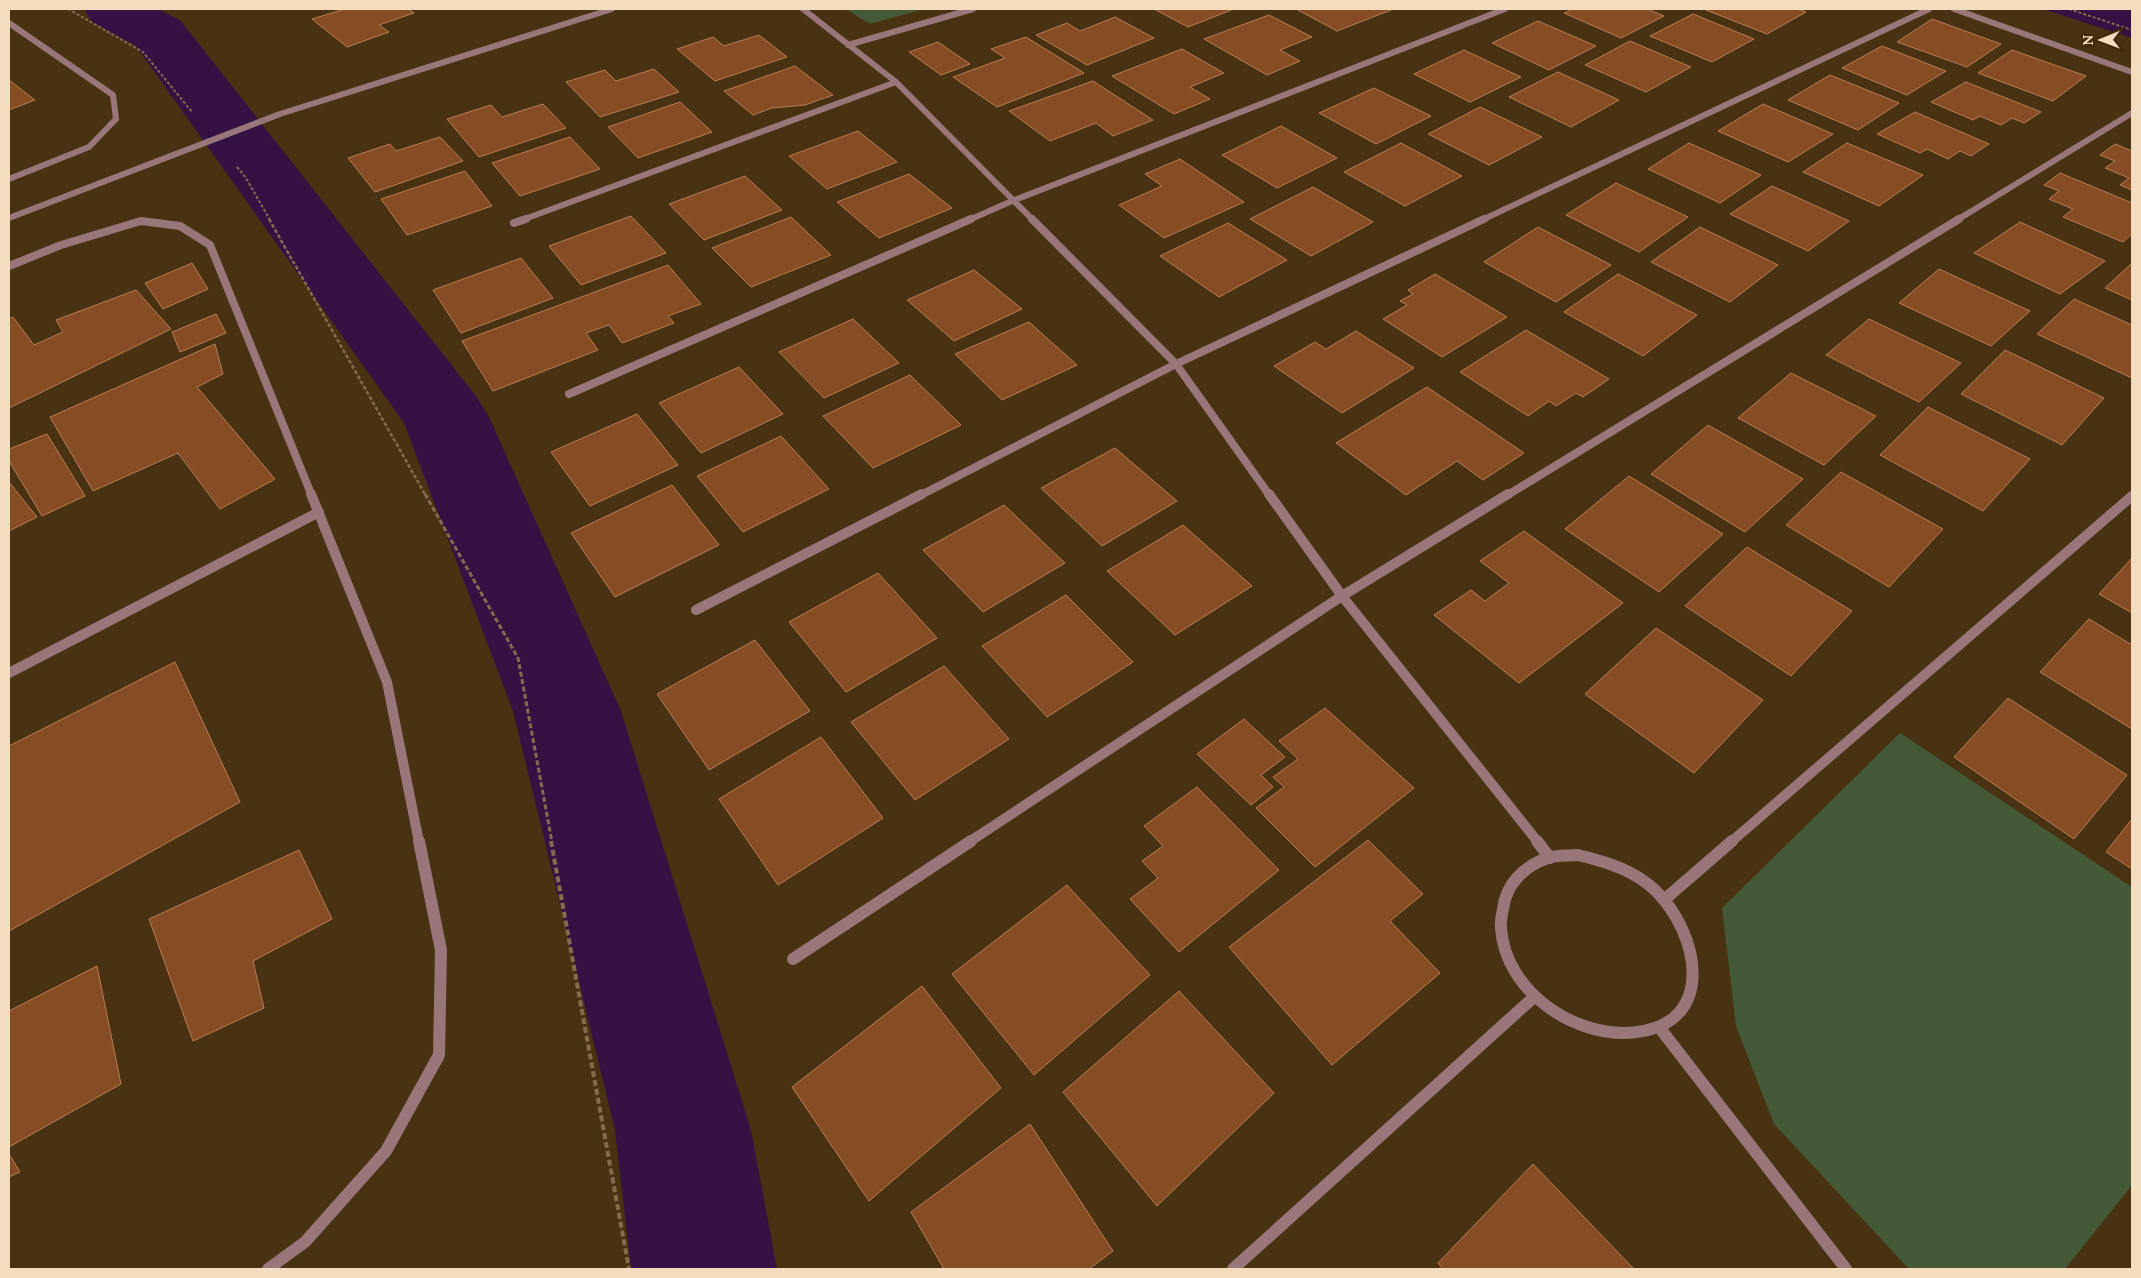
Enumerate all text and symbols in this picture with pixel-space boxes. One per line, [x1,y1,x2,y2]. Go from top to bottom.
north arrow [2076,15,2126,65]
text: N [2079,34,2097,46]

